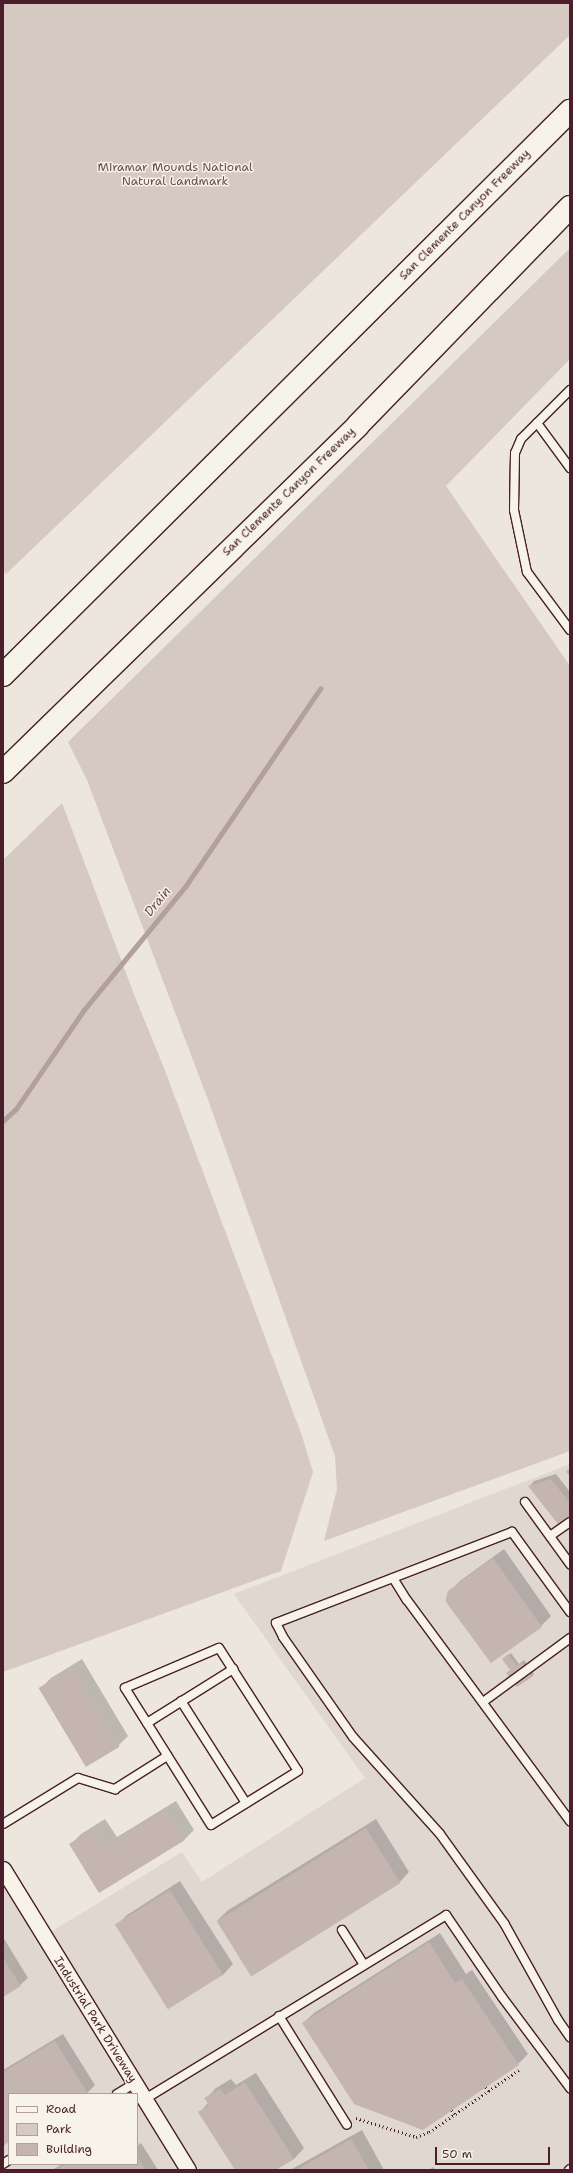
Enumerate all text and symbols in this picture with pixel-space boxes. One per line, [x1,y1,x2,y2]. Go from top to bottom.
street label: San Clemente Canyon Freeway [397,147,533,283]
park label: Miramar Mounds National Natural Landmark [98,161,252,189]
street label: San Clemente Canyon Freeway [220,425,358,559]
water label: Drain [141,884,175,920]
street label: Industrial Park Driveway [50,1954,140,2086]
legend [8,2093,138,2165]
text: Road [46,2101,76,2117]
text: Park [46,2121,72,2137]
scale bar [437,2139,552,2165]
text: Building [46,2141,92,2157]
text: 50 m [442,2146,472,2162]

